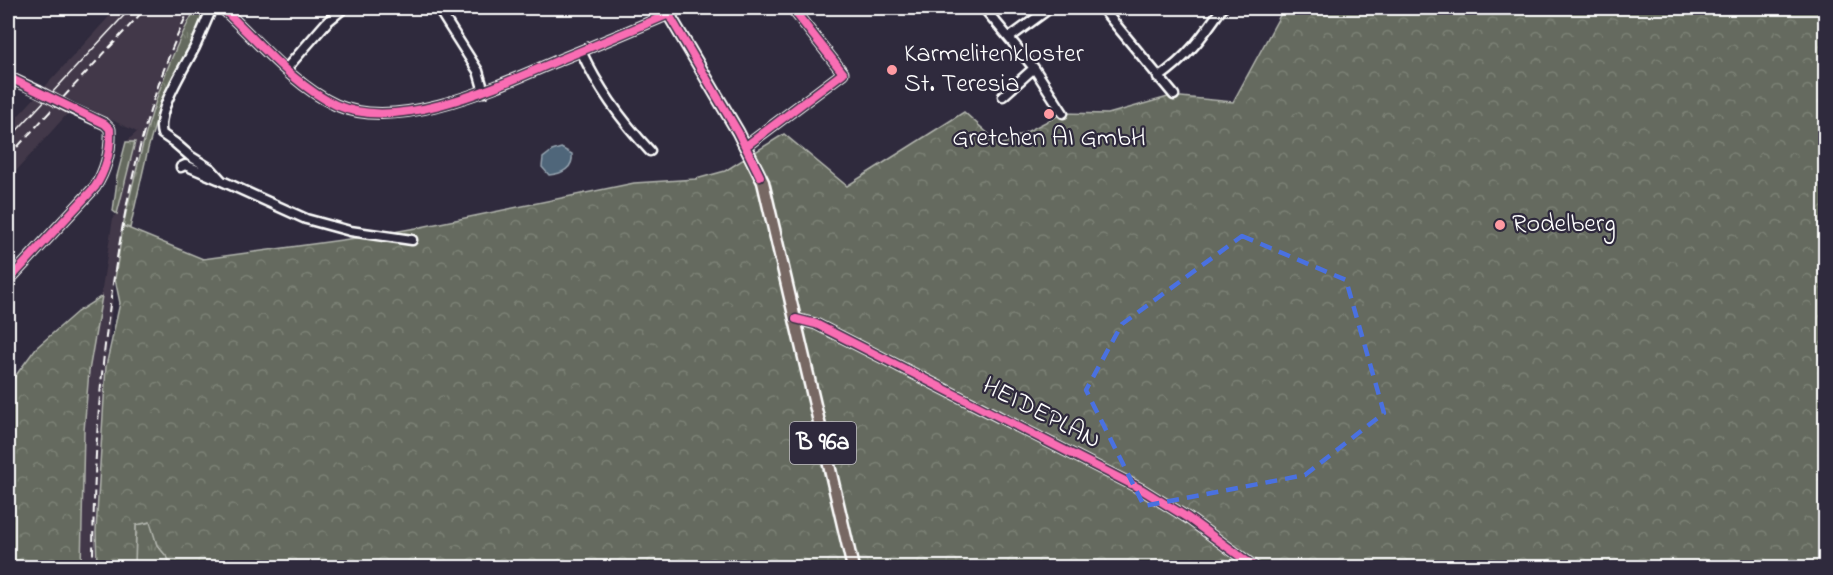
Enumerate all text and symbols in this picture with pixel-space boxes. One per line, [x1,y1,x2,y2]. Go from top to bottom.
place label: Karmelitenkloster St. Teresia [904,36,1085,104]
marker: Karmelitenkloster St. Teresia [885,63,899,77]
marker: Gretchen AI GmbH [1042,107,1056,121]
place label: Gretchen AI GmbH [952,120,1146,158]
place label: Rodelberg [1512,206,1616,244]
marker: Rodelberg [1493,218,1507,232]
street label: HEIDEPLAN [975,368,1107,460]
road number: B 96a [790,422,856,464]

